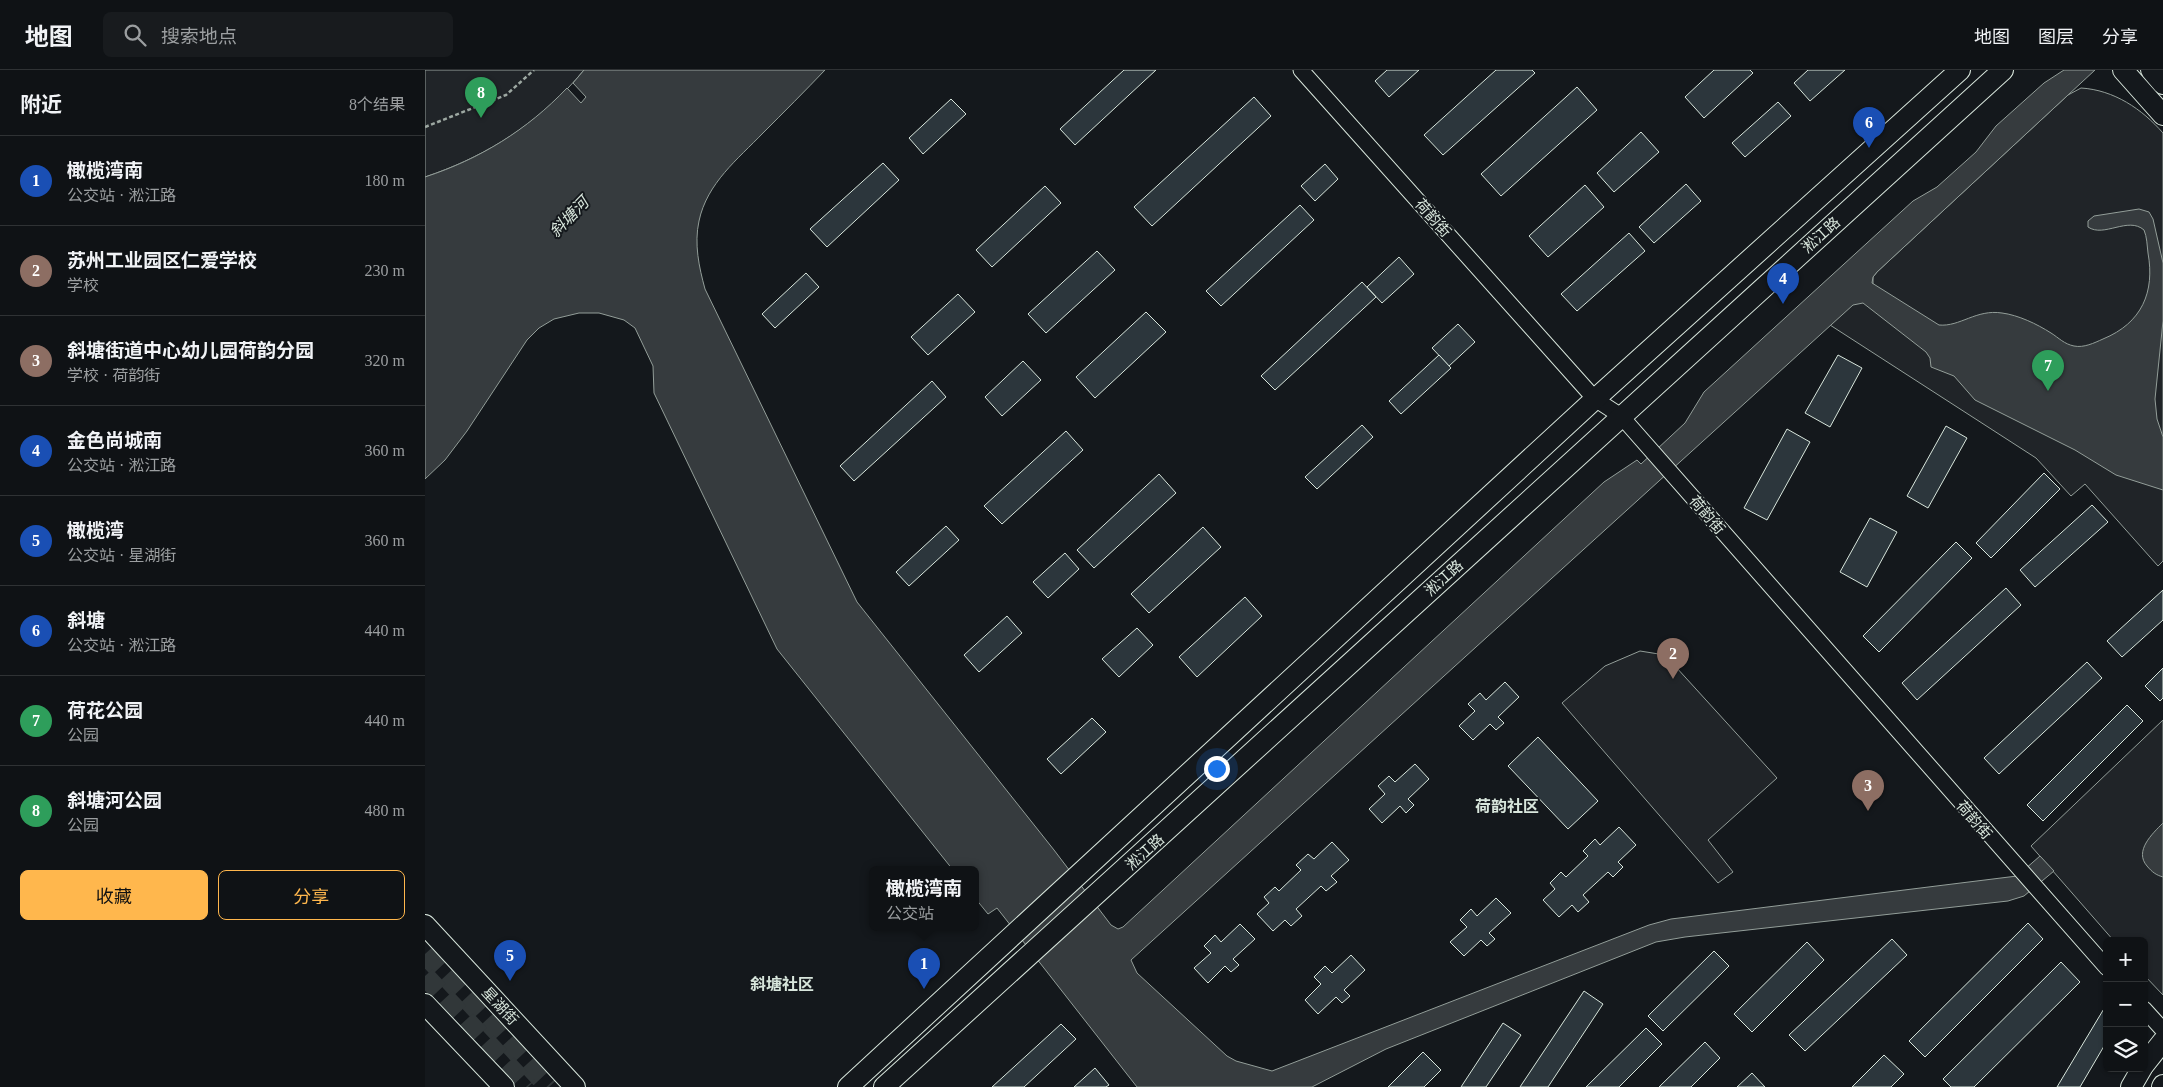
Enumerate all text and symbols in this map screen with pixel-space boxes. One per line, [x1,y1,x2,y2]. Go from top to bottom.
search box [103,12,453,57]
icon: search [121,21,149,49]
text: 地图 [25,24,73,50]
text: 搜索地点 [161,26,237,47]
text: 地图 [1974,27,2010,47]
text: 图层 [2038,27,2074,47]
text: 分享 [2102,27,2138,47]
pin: 8 [465,77,497,118]
text: 附近 [20,93,62,117]
text: 8个结果 [349,96,405,113]
pin: 6 [1853,107,1885,148]
text: 橄榄湾南 [67,160,143,181]
text: 1 [32,172,40,189]
text: 180 m [365,172,405,189]
text: 公交站 · 淞江路 [67,187,176,204]
water label: 斜塘河 [546,192,594,240]
street label: 荷韵街 [1412,196,1454,240]
street label: 淞江路 [1799,214,1843,256]
text: 苏州工业园区仁爱学校 [67,250,257,271]
text: 2 [32,262,40,279]
text: 230 m [365,262,405,279]
pin: 4 [1767,263,1799,304]
text: 学校 [67,277,99,294]
text: 斜塘街道中心幼儿园荷韵分园 [67,340,314,361]
pin: 7 [2032,350,2064,391]
text: 3 [32,352,40,369]
text: 320 m [365,352,405,369]
text: 学校 · 荷韵街 [67,367,160,384]
text: 金色尚城南 [67,430,162,451]
text: 4 [32,442,40,459]
text: 360 m [365,442,405,459]
text: 公交站 · 淞江路 [67,457,176,474]
street label: 荷韵街 [1686,493,1728,537]
text: 橄榄湾 [67,520,124,541]
text: 5 [32,532,40,549]
text: 360 m [365,532,405,549]
text: 公交站 · 星湖街 [67,547,176,564]
street label: 淞江路 [1422,557,1466,599]
text: 斜塘 [67,610,105,631]
text: 6 [32,622,40,639]
text: 440 m [365,622,405,639]
text: 公交站 · 淞江路 [67,637,176,654]
pin: 2 [1657,638,1689,679]
text: 荷花公园 [67,700,143,721]
text: 7 [32,712,40,729]
text: 440 m [365,712,405,729]
text: 公园 [67,727,99,744]
your location [1204,756,1230,782]
pin: 3 [1852,770,1884,811]
text: 斜塘河公园 [67,790,162,811]
district label: 荷韵社区 [1475,797,1539,815]
street label: 荷韵街 [1953,798,1995,842]
text: 8 [32,802,40,819]
text: 480 m [365,802,405,819]
text: 公园 [67,817,99,834]
street label: 淞江路 [1123,831,1167,873]
popup [869,866,979,931]
button: 收藏 [20,870,208,920]
button: 分享 [218,870,405,920]
text: 橄榄湾南 [886,878,962,899]
text: 公交站 [886,905,934,922]
map controls [2103,937,2148,1072]
button: + [2103,937,2148,982]
pin: 5 [494,940,526,981]
pin: 1 [908,948,940,989]
district label: 斜塘社区 [750,975,814,993]
button: − [2103,982,2148,1027]
street label: 星湖街 [479,984,521,1028]
button: layers [2103,1027,2148,1072]

